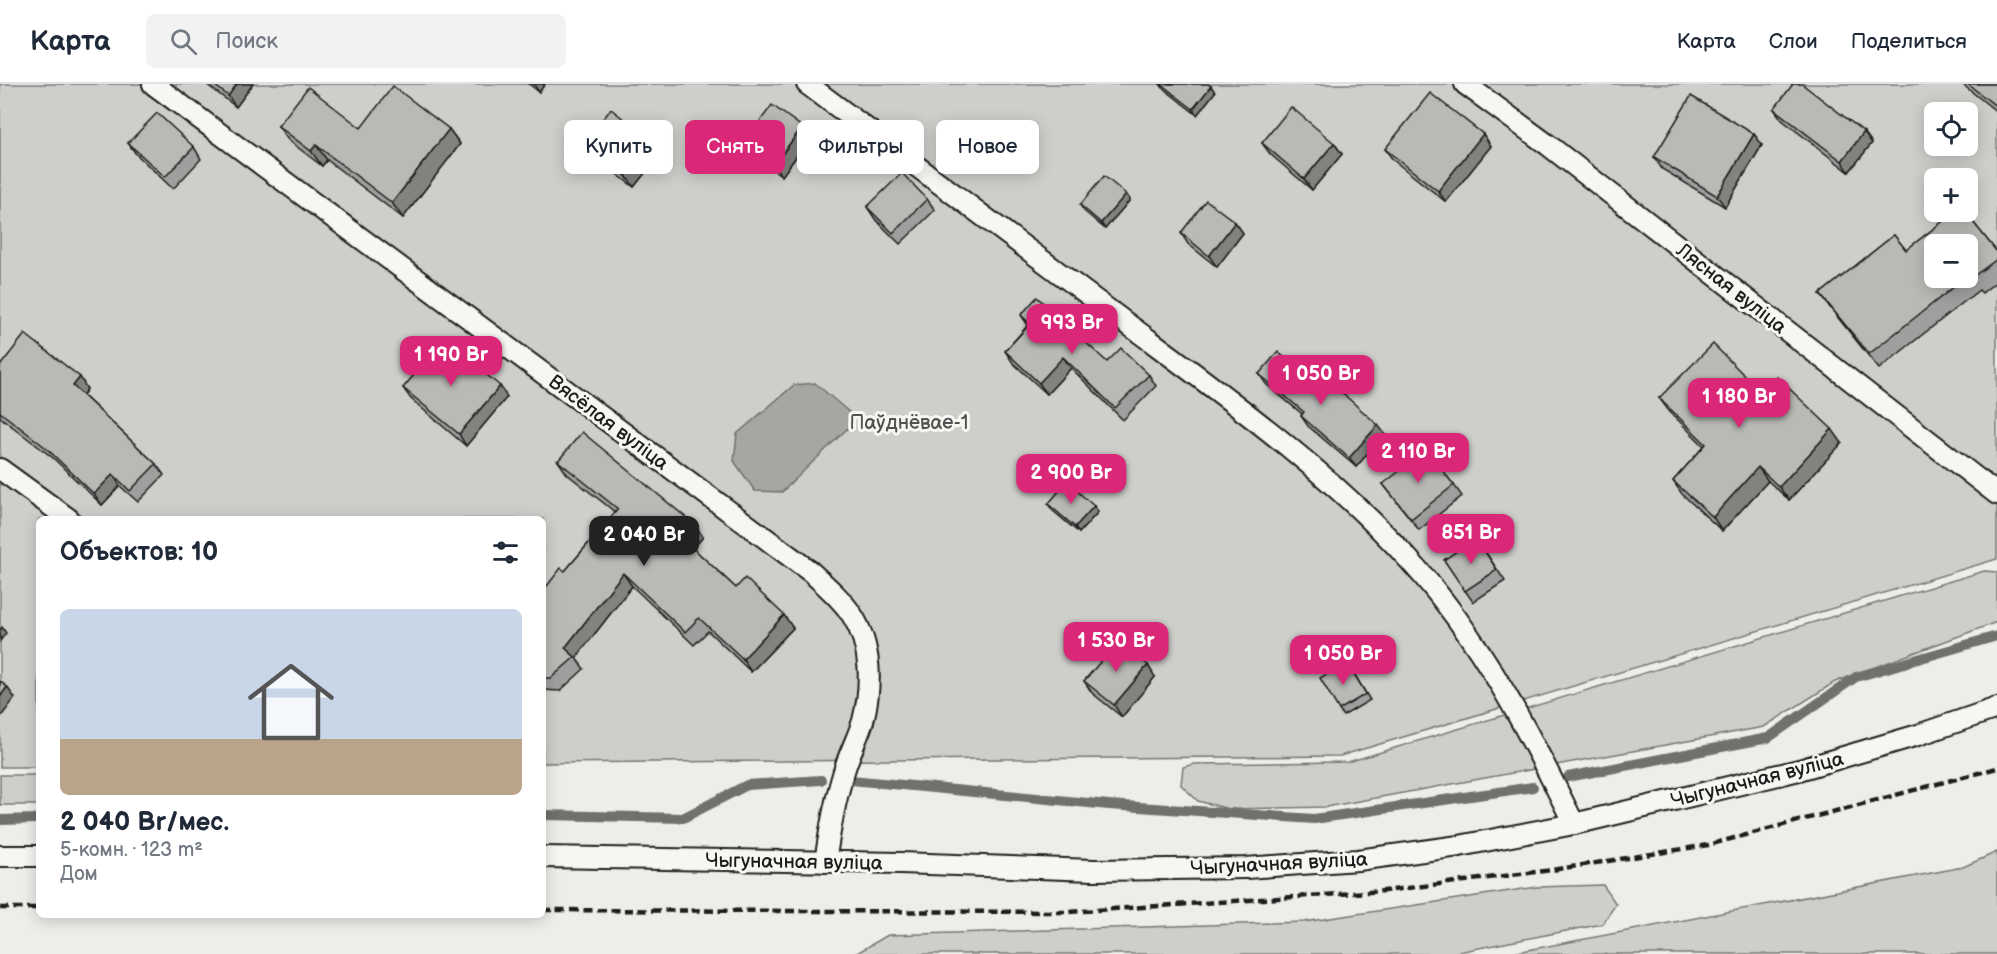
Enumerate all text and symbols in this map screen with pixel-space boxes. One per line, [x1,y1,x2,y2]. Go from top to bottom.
search box [146,14,566,68]
text: Карта [30,25,110,58]
icon: search [167,25,200,58]
text: Поиск [215,28,278,55]
text: Карта [1677,29,1736,54]
text: Слои [1769,29,1818,54]
text: Поделиться [1851,29,1967,54]
map controls [1924,102,1978,288]
button: locate [1924,102,1978,156]
chip: Купить [564,120,673,174]
chip: Снять [685,120,785,174]
chip: Фильтры [797,120,924,174]
chip: Новое [936,120,1039,174]
button: + [1924,168,1978,222]
button: − [1924,234,1978,288]
street label: Лясная вуліца [1671,238,1791,339]
pin: 993 Br [1023,304,1121,355]
text: 993 Br [1041,311,1103,335]
pin: 1 190 Br [389,336,513,387]
text: 1 190 Br [414,343,488,367]
pin: 1 050 Br [1259,355,1383,406]
text: 1 050 Br [1282,362,1360,386]
street label: Вясёлая вуліца [544,370,673,476]
pin: 1 180 Br [1677,378,1801,429]
text: 1 180 Br [1702,385,1776,409]
park label: Паўднёвае-1 [850,411,969,435]
pin: 2 110 Br [1356,433,1480,484]
text: 2 110 Br [1381,440,1455,464]
pin: 2 900 Br [1009,454,1133,505]
text: 2 900 Br [1030,461,1112,485]
pin: 851 Br [1422,514,1520,565]
pin: 2 040 Br [582,516,706,567]
text: 851 Br [1441,521,1501,545]
text: 2 040 Br [603,523,685,547]
icon: filters [489,536,522,569]
text: Объектов: 10 [60,537,218,568]
pin: 1 530 Br [1054,622,1178,673]
text: 1 530 Br [1078,629,1154,653]
pin: 1 050 Br [1281,635,1405,686]
text: 1 050 Br [1304,642,1382,666]
icon: home [237,648,345,756]
street label: Чыгуначная вуліца [1668,747,1846,813]
text: 2 040 Br/мес. [60,807,229,838]
text: 5-комн. · 123 m² [60,838,203,862]
street label: Чыгуначная вуліца [1190,847,1368,881]
street label: Чыгуначная вуліца [705,848,883,876]
text: Дом [60,862,98,886]

